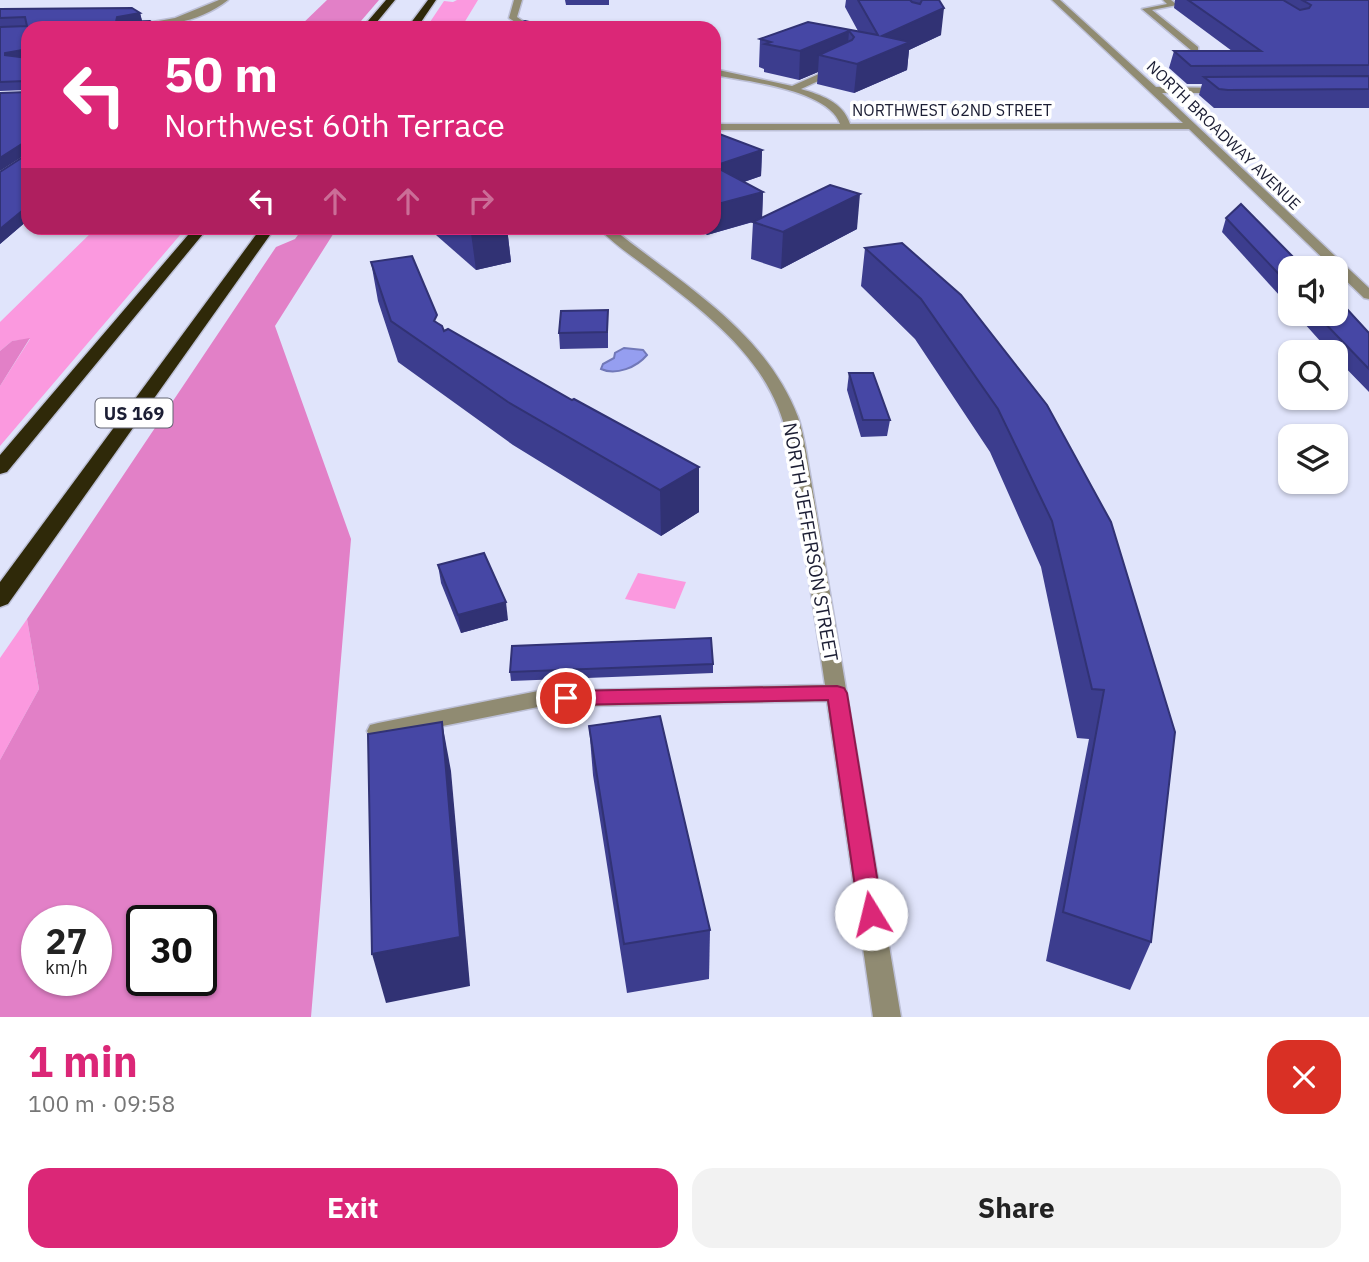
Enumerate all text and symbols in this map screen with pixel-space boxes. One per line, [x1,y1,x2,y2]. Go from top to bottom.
text: 50 m [164,42,278,105]
icon: left [49,49,140,140]
street label: NORTH BROADWAY AVENUE [1143,56,1305,214]
street label: NORTHWEST 62ND STREET [852,100,1052,120]
text: Northwest 60th Terrace [164,104,505,146]
icon: left [243,182,281,220]
icon: ahead [316,182,354,220]
icon: ahead [389,182,427,220]
icon: right [462,182,500,220]
map controls [1278,256,1348,494]
button: sound [1278,256,1348,326]
button: search [1278,340,1348,410]
road number: US 169 [96,398,172,428]
street label: NORTH JEFFERSON STREET [778,421,844,663]
button: layers [1278,424,1348,494]
pin [536,668,596,728]
icon: arrive [547,679,585,717]
position arrow [834,877,908,951]
speed limit sign: 30 [126,905,217,996]
text: 27 [45,918,88,964]
text: km/h [45,956,88,979]
text: 1 min [28,1034,138,1089]
button: close [1267,1040,1341,1114]
text: 100 m · 09:58 [28,1088,175,1118]
button: Exit [28,1168,678,1248]
button: Share [692,1168,1341,1248]

